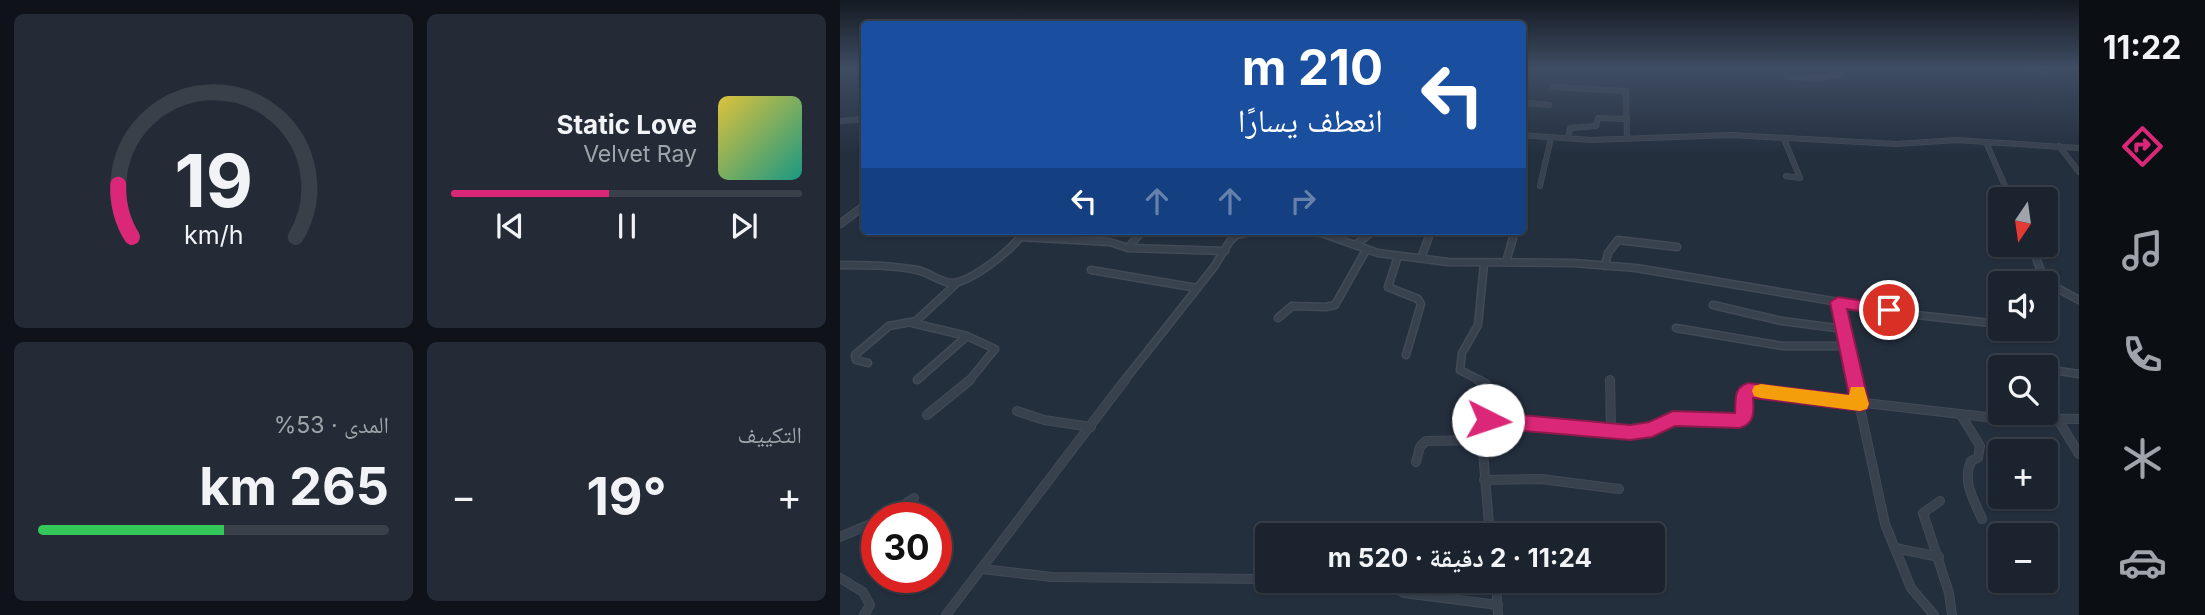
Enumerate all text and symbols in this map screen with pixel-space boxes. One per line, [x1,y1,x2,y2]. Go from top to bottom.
text: 11:22 [2103,28,2181,67]
text: 210 m [1242,38,1383,97]
icon: left [1407,49,1498,140]
text: انعطف يسارًا [1238,101,1383,140]
text: Static Love [556,109,697,140]
icon: directions [2118,122,2167,171]
text: 19 [174,136,253,225]
text: Velvet Ray [583,140,697,168]
icon: left [1065,182,1103,220]
icon: ahead [1138,182,1176,220]
icon: ahead [1211,182,1249,220]
icon: right [1284,182,1322,220]
north arrow [1988,187,2058,257]
map controls [1988,187,2058,593]
icon: previous [491,207,529,245]
icon: pause [608,207,646,245]
icon: next [725,207,763,245]
text: km/h [184,220,243,250]
icon: music [2118,226,2167,275]
button: sound [1988,271,2058,341]
pin [1859,280,1919,340]
icon: arrive [1870,291,1908,329]
icon: phone [2118,330,2167,379]
button: search [1988,355,2058,425]
position arrow [1451,383,1525,457]
text: المدى · 53% [274,411,389,439]
text: التكييف [737,421,802,449]
icon: climate [2118,434,2167,483]
button: + [1988,439,2058,509]
text: 265 km [199,455,389,518]
text: 19° [586,465,667,528]
text: − [451,473,476,519]
text: + [777,473,802,519]
speed limit sign: 30 [861,502,952,593]
button: − [1988,523,2058,593]
icon: car [2118,538,2167,587]
text: 11:24 · 2 دقيقة · 520 m [1328,542,1592,573]

